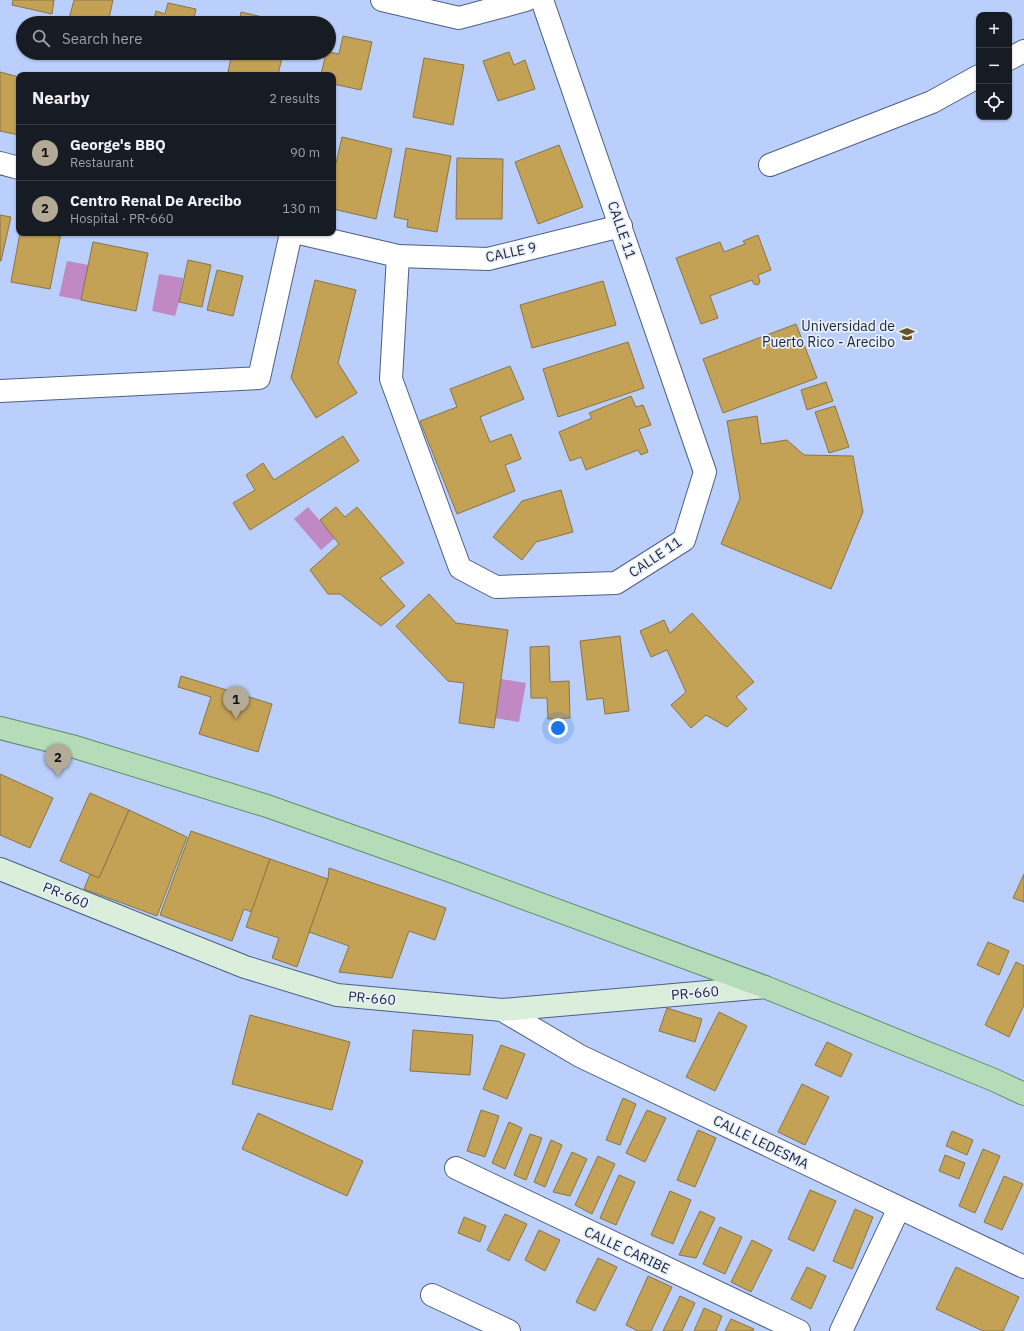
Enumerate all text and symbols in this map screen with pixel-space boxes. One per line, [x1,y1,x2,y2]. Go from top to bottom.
map controls [976,12,1012,120]
button: + [976,12,1012,48]
search box [16,16,336,60]
icon: search [30,27,52,49]
text: Search here [62,29,142,48]
button: − [976,48,1012,84]
button: locate [976,84,1012,120]
text: Nearby [32,87,90,109]
text: 2 results [269,90,320,107]
text: George's BBQ [70,135,166,154]
text: 1 [41,144,49,161]
text: 90 m [290,144,320,161]
text: Restaurant [70,154,134,171]
text: Centro Renal De Arecibo [70,191,241,210]
street label: CALLE 11 [604,199,640,261]
text: 2 [41,200,49,217]
text: 130 m [282,200,320,217]
text: Hospital · PR-660 [70,210,174,227]
street label: CALLE 9 [484,238,538,266]
place label: Universidad de Puerto Rico - Arecibo [762,317,895,351]
school or university icon: Universidad de Puerto Rico - Arecibo [898,325,916,343]
street label: CALLE 11 [625,533,685,581]
pin: 1 [223,686,249,719]
your location [548,718,568,738]
pin: 2 [45,744,71,777]
street label: PR-660 [40,878,92,912]
street label: PR-660 [670,982,720,1004]
street label: PR-660 [347,987,397,1009]
street label: CALLE LEDESMA [710,1111,812,1173]
street label: CALLE CARIBE [581,1222,673,1278]

